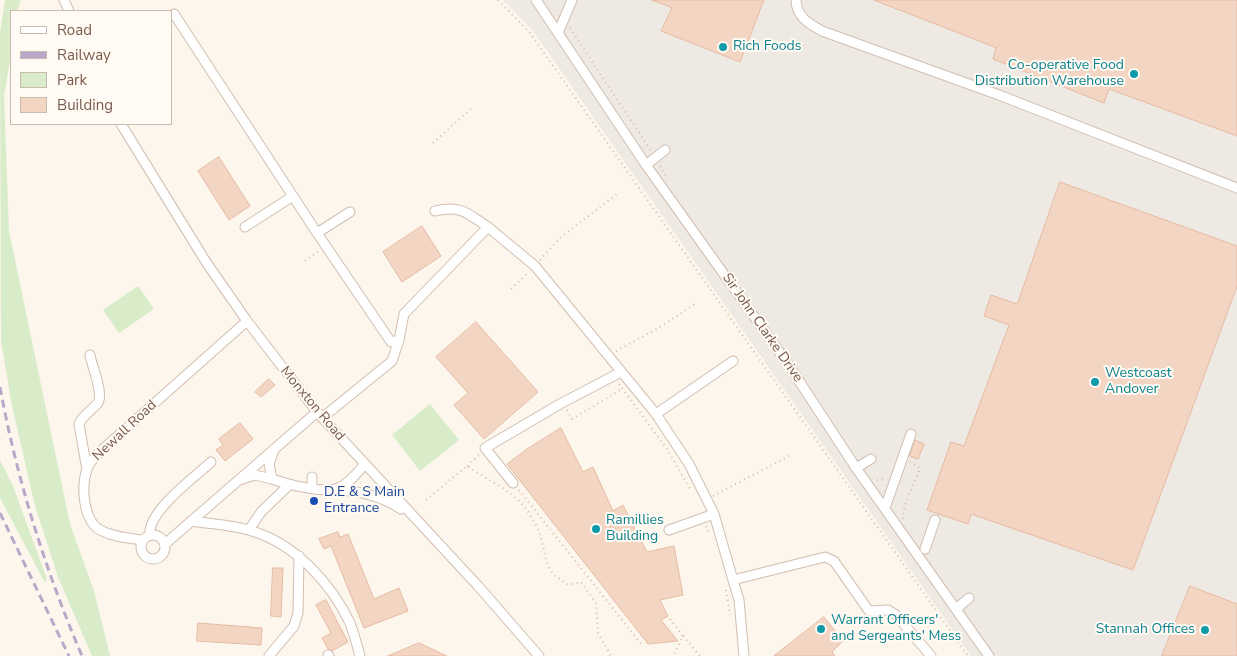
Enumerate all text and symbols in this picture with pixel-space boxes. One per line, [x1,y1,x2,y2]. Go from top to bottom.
legend [10,10,172,125]
text: Road [57,20,92,40]
place label: Rich Foods [733,39,802,55]
marker: Rich Foods [717,41,729,53]
text: Railway [57,45,111,65]
place label: Co-operative Food Distribution Warehouse [975,58,1124,90]
marker: Co-operative Food Distribution Warehouse [1128,68,1140,80]
text: Park [57,70,87,90]
text: Building [57,95,113,115]
street label: Sir John Clarke Drive [718,270,806,386]
street label: Monxton Road [276,363,348,445]
place label: Westcoast Andover [1105,366,1172,398]
marker: Westcoast Andover [1089,376,1101,388]
street label: Newall Road [90,397,160,465]
place label: D.E & S Main Entrance [324,485,405,518]
marker: D.E & S Main Entrance [308,495,320,507]
place label: Ramillies Building [606,513,664,546]
marker: Ramillies Building [590,523,602,535]
place label: Warrant Officers' and Sergeants' Mess [831,613,961,646]
place label: Stannah Offices [1096,622,1195,638]
marker: Warrant Officers' and Sergeants' Mess [815,623,827,635]
marker: Stannah Offices [1199,624,1211,636]

